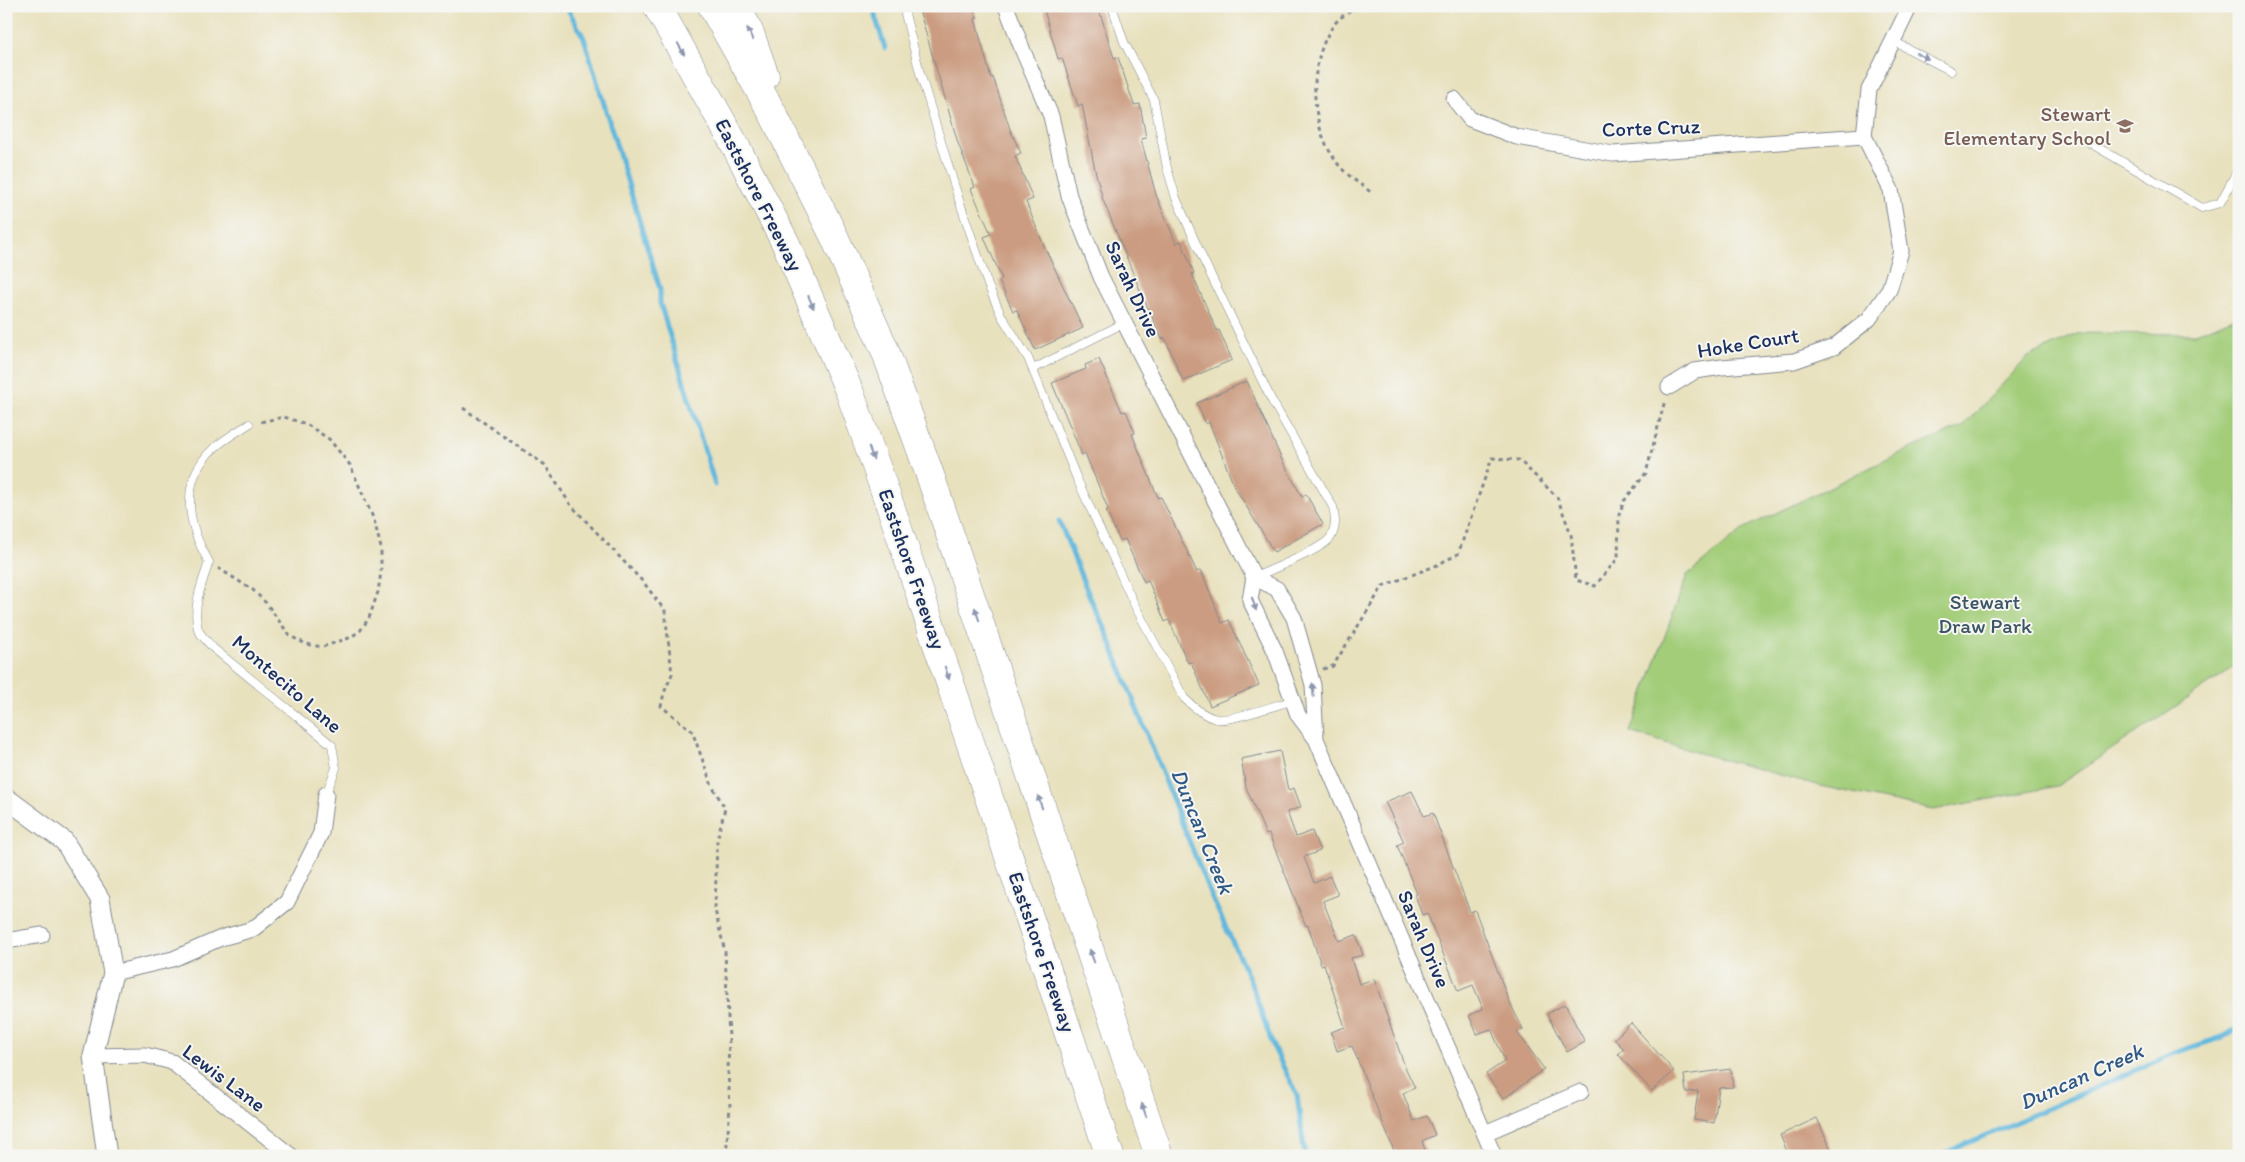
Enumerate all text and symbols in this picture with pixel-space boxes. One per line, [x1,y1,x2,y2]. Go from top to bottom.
one-way arrow [746,27,754,41]
one-way arrow [676,42,685,55]
one-way arrow [1915,52,1929,60]
place label: Stewart Elementary School [1944,101,2111,150]
street label: Corte Cruz [1601,113,1701,142]
street label: Eastshore Freeway [710,114,809,275]
school or university icon: Stewart Elementary School [2115,116,2135,136]
street label: Sarah Drive [1100,237,1167,341]
one-way arrow [808,295,816,309]
street label: Hoke Court [1695,322,1801,363]
one-way arrow [868,445,876,460]
street label: Eastshore Freeway [873,485,952,653]
park label: Stewart Draw Park [1938,589,2032,638]
one-way arrow [1250,597,1258,612]
one-way arrow [973,607,980,622]
street label: Montecito Lane [227,629,348,738]
one-way arrow [944,665,951,680]
one-way arrow [1309,682,1317,698]
water label: Duncan Creek [1165,765,1241,899]
one-way arrow [1036,794,1043,809]
street label: Eastshore Freeway [1003,868,1082,1036]
street label: Sarah Drive [1393,886,1456,991]
one-way arrow [1088,948,1095,963]
water label: Duncan Creek [2015,1036,2149,1116]
street label: Lewis Lane [178,1038,271,1117]
one-way arrow [1139,1102,1147,1117]

